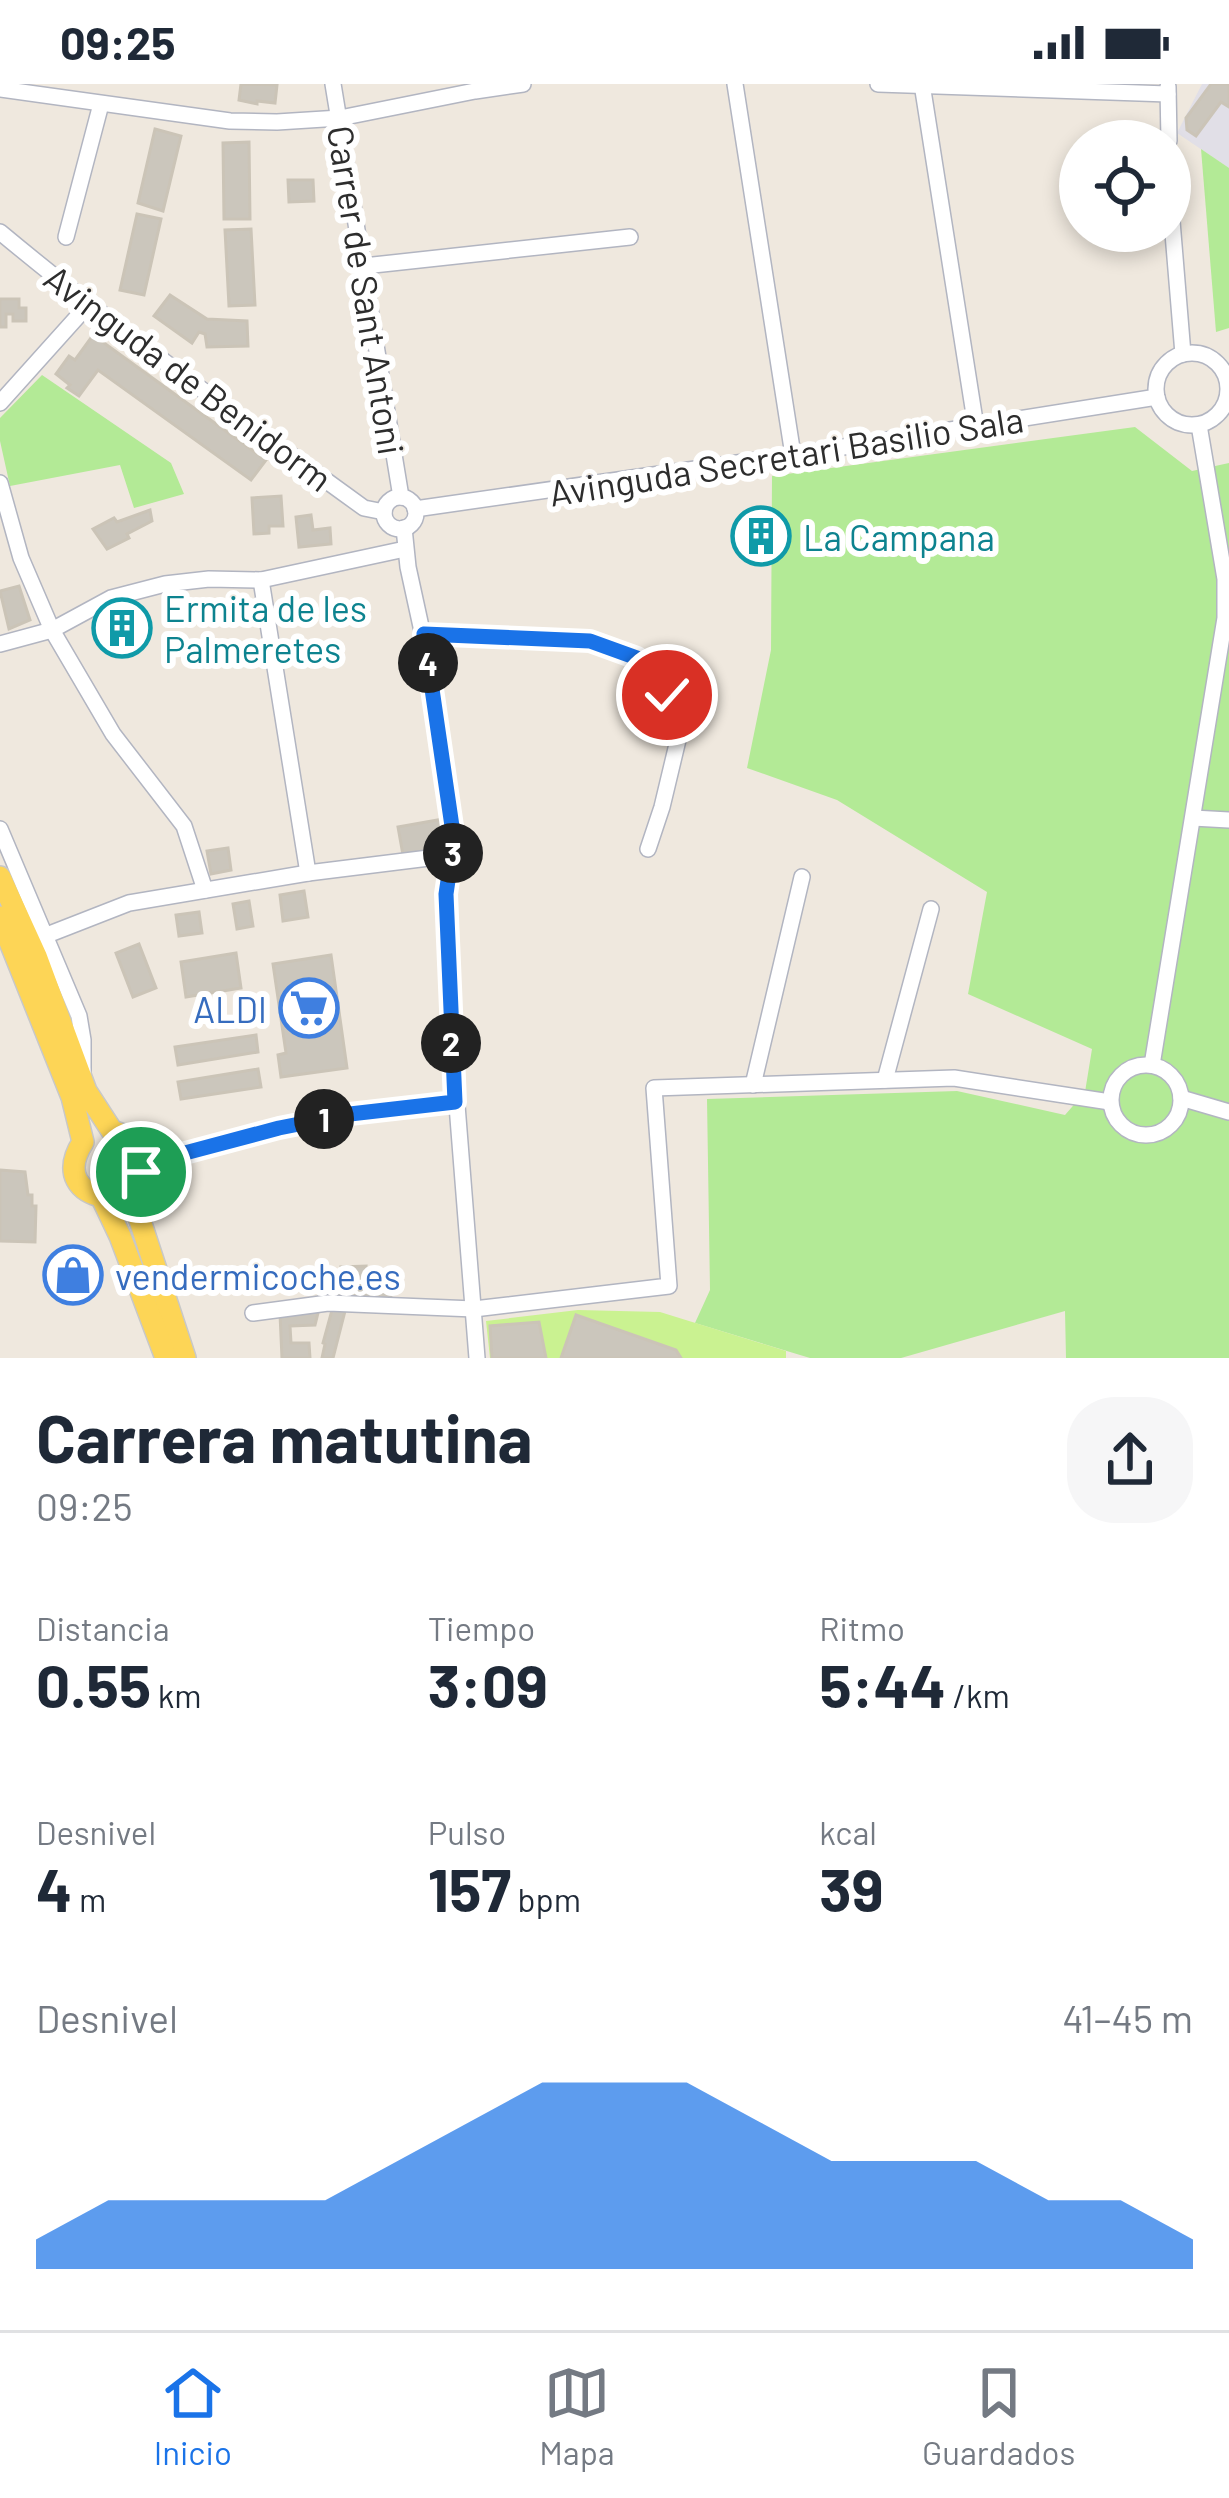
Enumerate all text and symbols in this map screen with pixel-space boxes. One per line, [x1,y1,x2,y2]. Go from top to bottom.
text: 09:25 [60,15,175,69]
map controls [1059,120,1191,252]
button: locate [1059,120,1191,252]
street label: Carrer de Sant Antoni [320,122,414,458]
street label: Avinguda de Benidorm [37,255,341,499]
street label: Avinguda Secretari Basilio Sala [546,396,1026,514]
building icon: La Campana [730,505,792,567]
place label: La Campana [803,515,995,558]
place label: Ermita de les Palmeretes [164,586,367,670]
building icon: Ermita de les Palmeretes [91,597,153,659]
pin: 4 [398,633,458,693]
text: 4 [418,643,438,683]
pin [616,644,718,746]
icon: check [634,662,700,728]
pin: 3 [423,823,483,883]
text: 3 [444,833,462,873]
supermarket icon: ALDI [278,977,340,1039]
place label: ALDI [193,987,267,1030]
pin: 2 [421,1013,481,1073]
text: 2 [442,1023,460,1063]
pin: 1 [294,1089,354,1149]
text: 1 [318,1099,330,1139]
pin [90,1121,192,1223]
icon: arrive [108,1139,174,1205]
shop icon: vendermicoche.es [42,1244,104,1306]
place label: vendermicoche.es [115,1254,401,1297]
text: Carrera matutina [36,1397,533,1476]
button: share [1067,1397,1193,1523]
text: 09:25 [36,1482,133,1529]
text: Distancia [36,1608,170,1648]
text: Tiempo [428,1608,535,1648]
text: Ritmo [819,1608,905,1648]
text: 0.55 [36,1648,151,1720]
text: 3:09 [428,1648,548,1720]
text: 5:44 [819,1648,946,1720]
text: km [151,1675,202,1715]
text: /km [946,1675,1010,1715]
text: Desnivel [36,1812,156,1852]
text: Pulso [428,1812,506,1852]
text: kcal [819,1812,877,1852]
text: 4 [36,1852,72,1924]
text: 157 [428,1852,511,1924]
text: 39 [819,1852,884,1924]
text: m [72,1879,106,1919]
text: bpm [511,1879,581,1919]
text: Desnivel [36,1994,178,2041]
text: 41–45 m [1062,1994,1193,2041]
tab: Inicio [154,2360,232,2472]
tab: Mapa [539,2360,615,2472]
tab: Guardados [922,2360,1075,2472]

